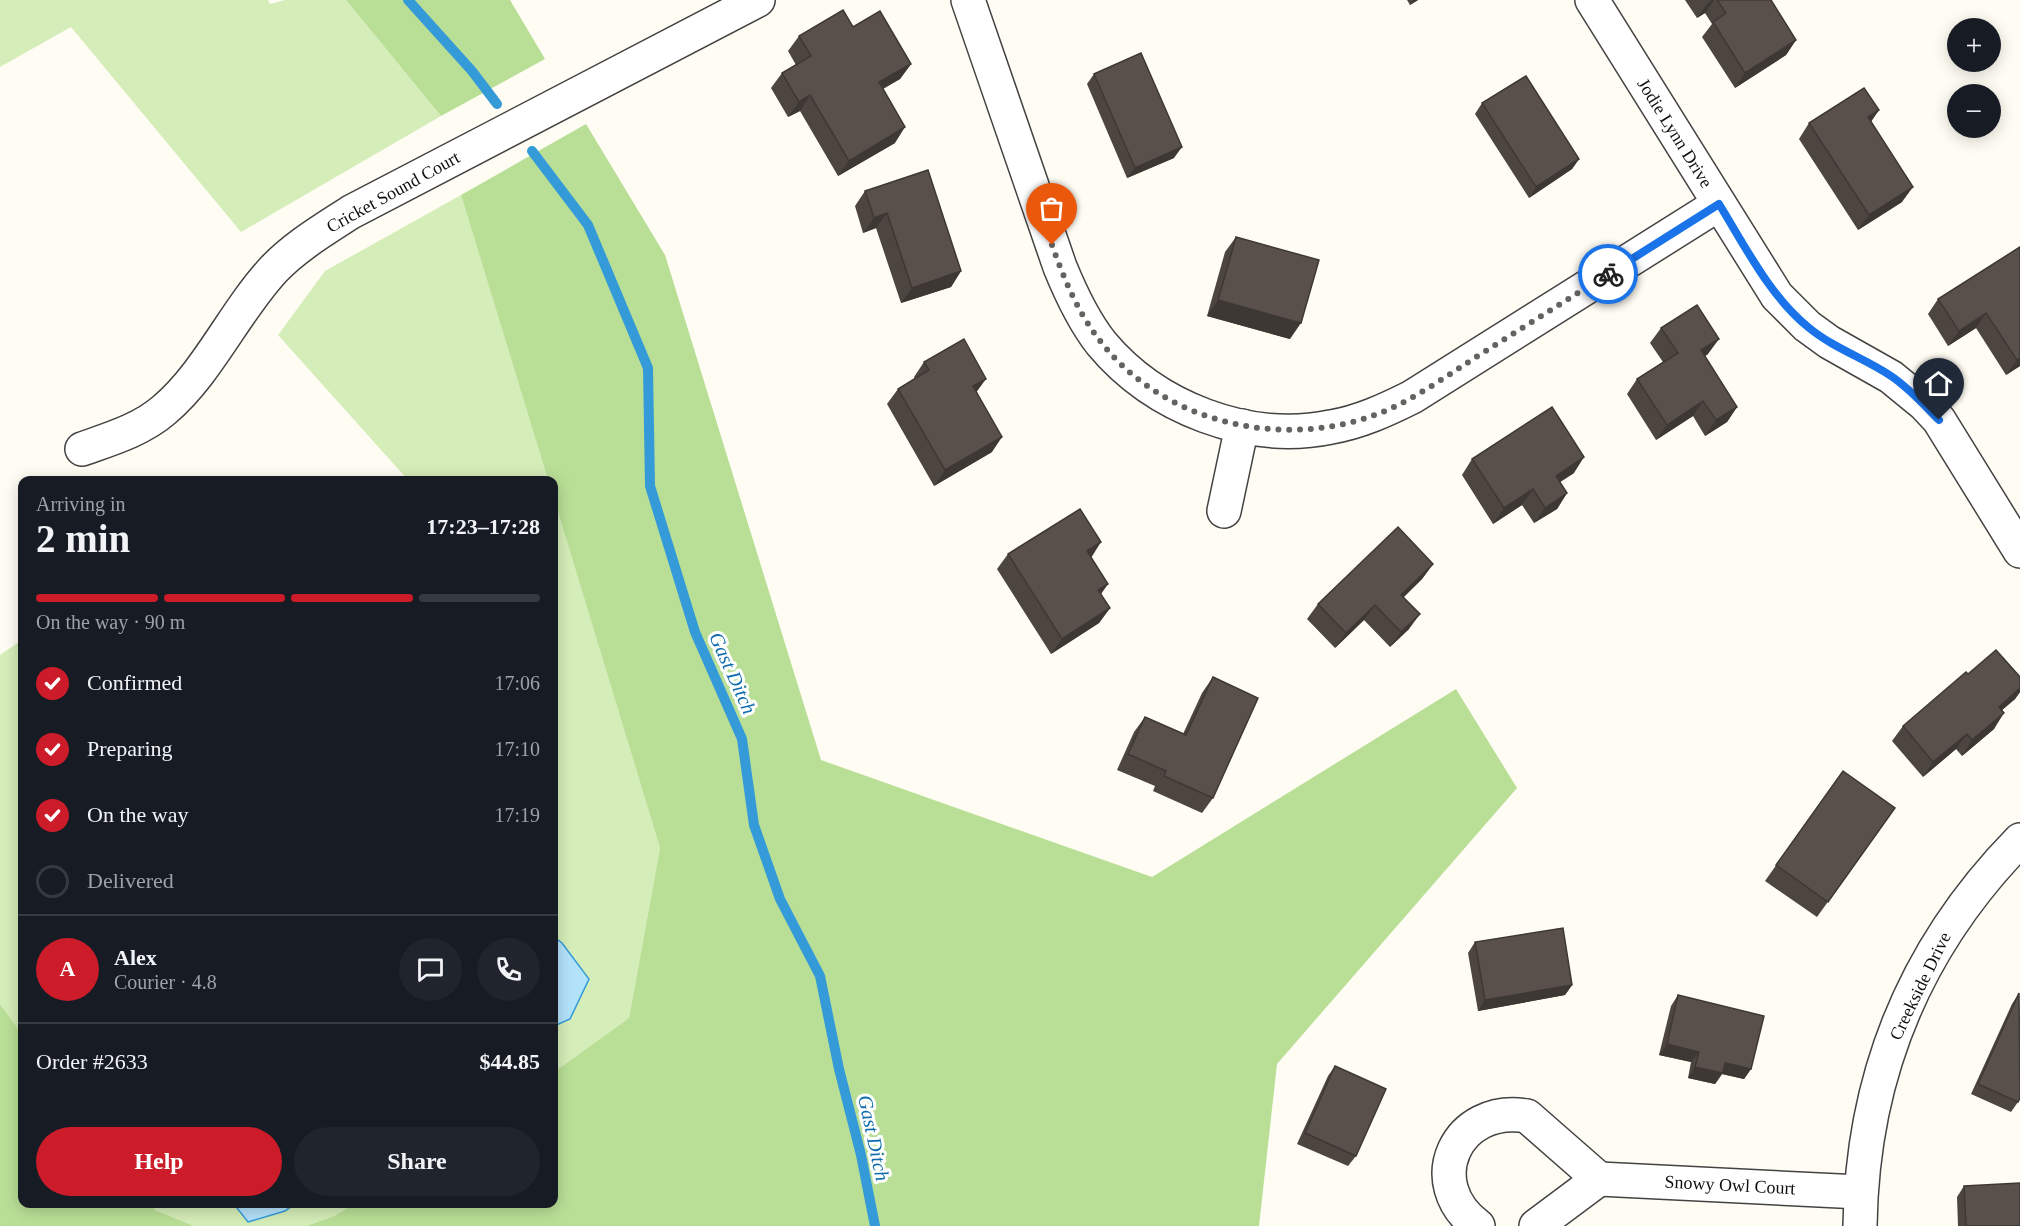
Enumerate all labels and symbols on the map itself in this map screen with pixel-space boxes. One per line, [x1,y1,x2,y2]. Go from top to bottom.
street label: Jodie Lynn Drive [1633,75,1717,191]
street label: Cricket Sound Court [323,147,463,237]
pin [1026,183,1077,245]
courier [1578,244,1638,304]
pin [1913,358,1964,420]
water label: Gast Ditch [705,629,761,717]
street label: Creekside Drive [1885,929,1955,1043]
water label: Gast Ditch [854,1093,894,1183]
street label: Snowy Owl Court [1664,1172,1796,1198]

